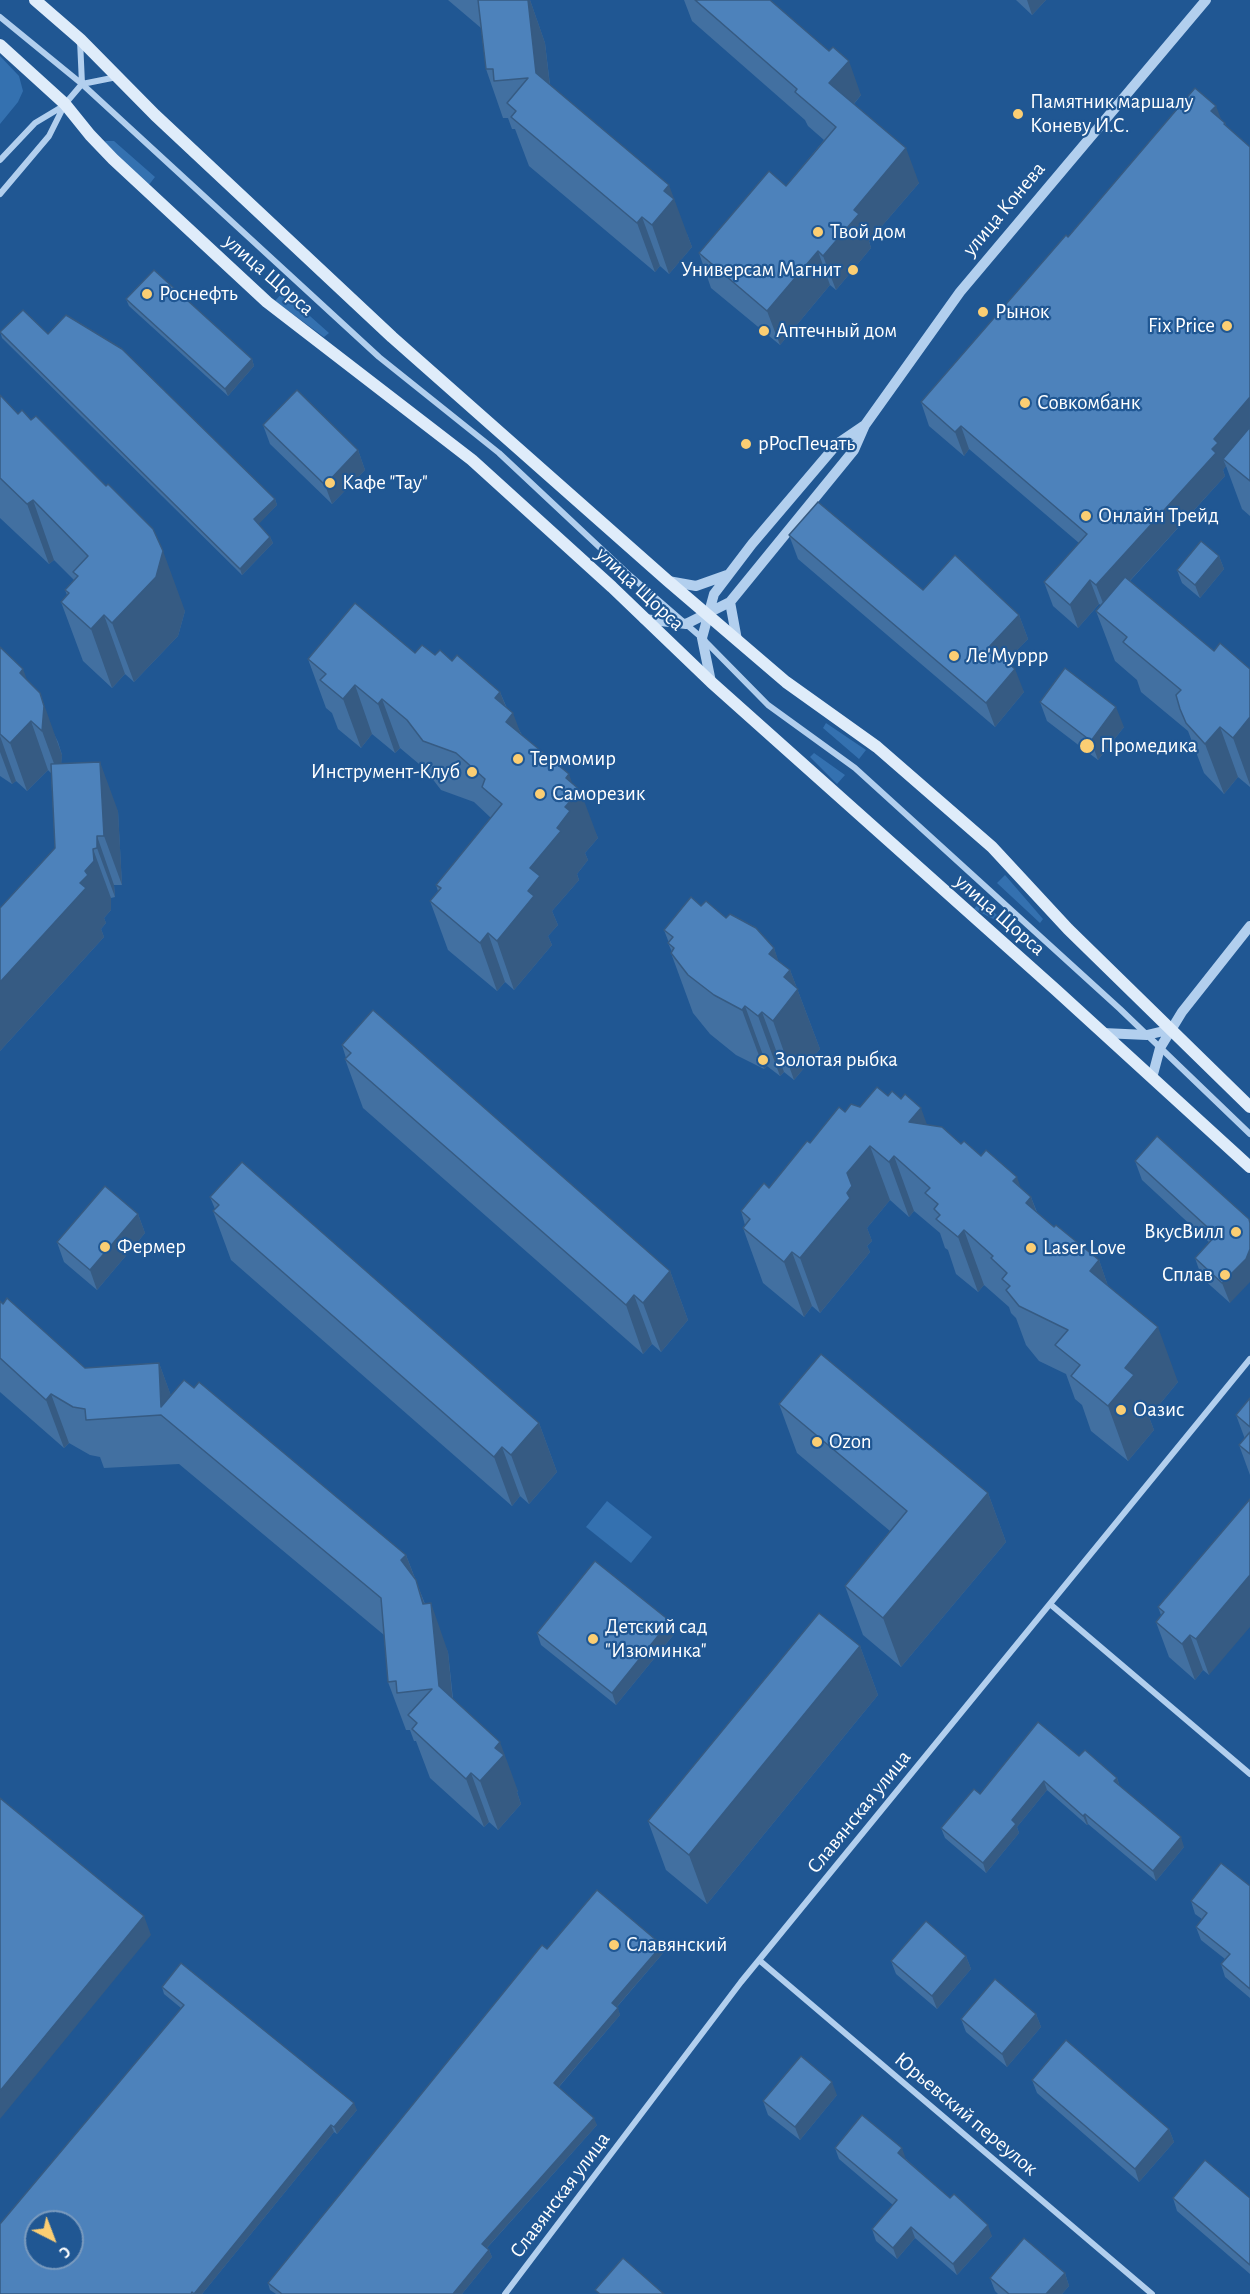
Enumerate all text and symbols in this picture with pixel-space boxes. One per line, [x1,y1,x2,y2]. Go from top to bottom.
place label: Памятник маршалу Коневу И.С. [1030,89,1194,139]
marker: Памятник маршалу Коневу И.С. [1011,107,1025,121]
street label: улица Конева [957,157,1051,261]
place label: Твой дом [830,219,906,245]
marker: Твой дом [811,225,825,239]
street label: улица Щорса [219,229,319,321]
place label: Универсам Магнит [681,257,841,283]
marker: Универсам Магнит [846,263,860,277]
place label: Роснефть [159,281,238,307]
marker: Роснефть [140,287,154,301]
place label: Рынок [995,299,1049,325]
marker: Рынок [976,305,990,319]
place label: Fix Price [1148,313,1215,339]
place label: Аптечный дом [776,318,897,344]
marker: Fix Price [1220,319,1234,333]
marker: Аптечный дом [757,324,771,338]
place label: Совкомбанк [1037,390,1140,416]
marker: Совкомбанк [1018,396,1032,410]
place label: рРосПечать [758,431,855,457]
marker: рРосПечать [739,437,753,451]
place label: Кафе "Тау" [342,470,428,496]
marker: Кафе "Тау" [323,476,337,490]
place label: Онлайн Трейд [1098,503,1219,529]
marker: Онлайн Трейд [1079,509,1093,523]
street label: улица Щорса [590,542,690,636]
place label: Ле'Муррр [966,643,1048,669]
marker: Ле'Муррр [947,649,961,663]
place label: Промедика [1100,733,1197,759]
marker: Промедика [1078,737,1096,755]
place label: Термомир [530,746,616,772]
marker: Термомир [511,752,525,766]
place label: Инструмент-Клуб [311,759,460,785]
marker: Инструмент-Клуб [465,765,479,779]
place label: Саморезик [552,781,645,807]
marker: Саморезик [533,787,547,801]
street label: улица Щорса [950,869,1050,961]
place label: Золотая рыбка [775,1047,898,1073]
marker: Золотая рыбка [756,1053,770,1067]
place label: ВкусВилл [1144,1219,1224,1245]
marker: ВкусВилл [1229,1225,1243,1239]
place label: Фермер [117,1234,186,1260]
place label: Laser Love [1043,1235,1126,1261]
marker: Фермер [98,1240,112,1254]
marker: Laser Love [1024,1241,1038,1255]
place label: Сплав [1162,1262,1213,1288]
marker: Сплав [1218,1268,1232,1282]
place label: Оазис [1133,1397,1184,1423]
marker: Оазис [1114,1403,1128,1417]
place label: Ozon [829,1429,872,1455]
marker: Ozon [810,1435,824,1449]
place label: Детский сад "Изюминка" [605,1614,708,1664]
marker: Детский сад "Изюминка" [586,1632,600,1646]
street label: Славянская улица [802,1745,916,1879]
place label: Славянский [626,1932,727,1958]
marker: Славянский [607,1938,621,1952]
street label: Юрьевский переулок [889,2047,1043,2181]
street label: Славянская улица [504,2127,616,2263]
north arrow [24,2210,84,2270]
text: С [56,2243,73,2261]

